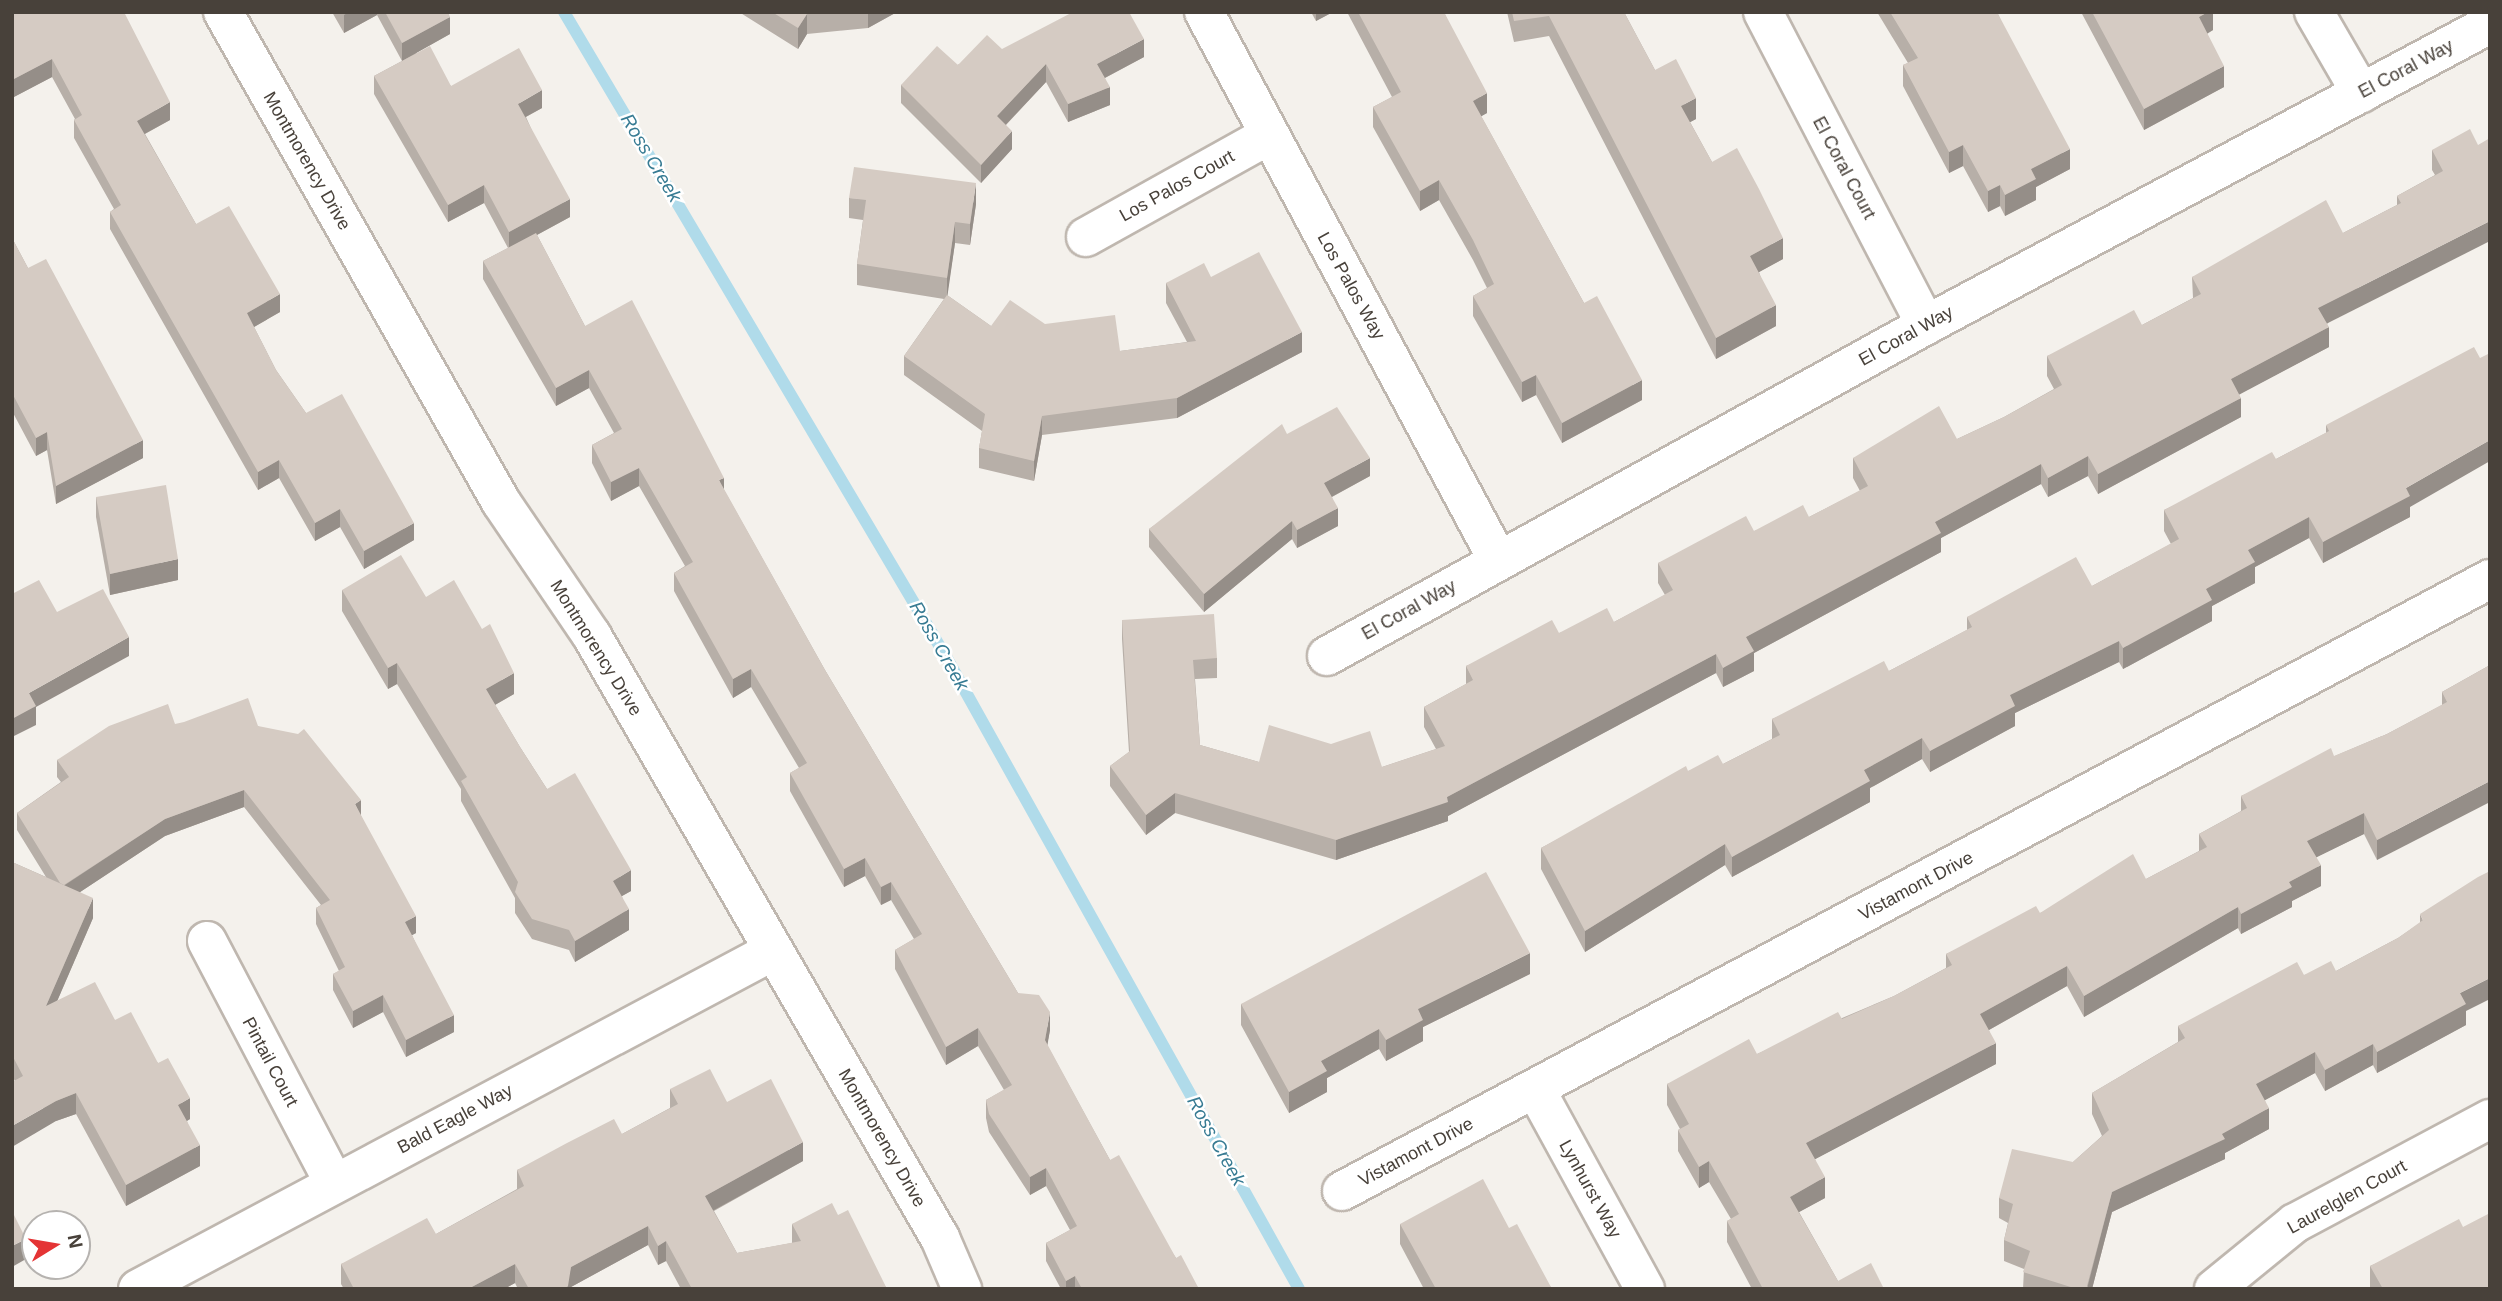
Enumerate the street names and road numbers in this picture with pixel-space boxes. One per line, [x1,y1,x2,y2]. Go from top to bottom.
street label: El Coral Way [2355,35,2457,103]
street label: Montmorency Drive [259,88,355,234]
street label: El Coral Court [1808,113,1880,223]
street label: Los Palos Court [1116,146,1238,226]
street label: Los Palos Way [1313,229,1389,343]
street label: El Coral Way [1855,301,1957,371]
street label: El Coral Way [1358,575,1460,645]
street label: Montmorency Drive [545,576,647,720]
street label: Vistamont Drive [1855,847,1977,925]
street label: Pintail Court [237,1014,303,1110]
street label: Montmorency Drive [834,1065,930,1211]
street label: Bald Eagle Way [394,1080,516,1158]
street label: Vistamont Drive [1355,1113,1477,1191]
street label: Lynhurst Way [1554,1136,1626,1242]
street label: Laurelglen Court [2284,1155,2410,1239]

